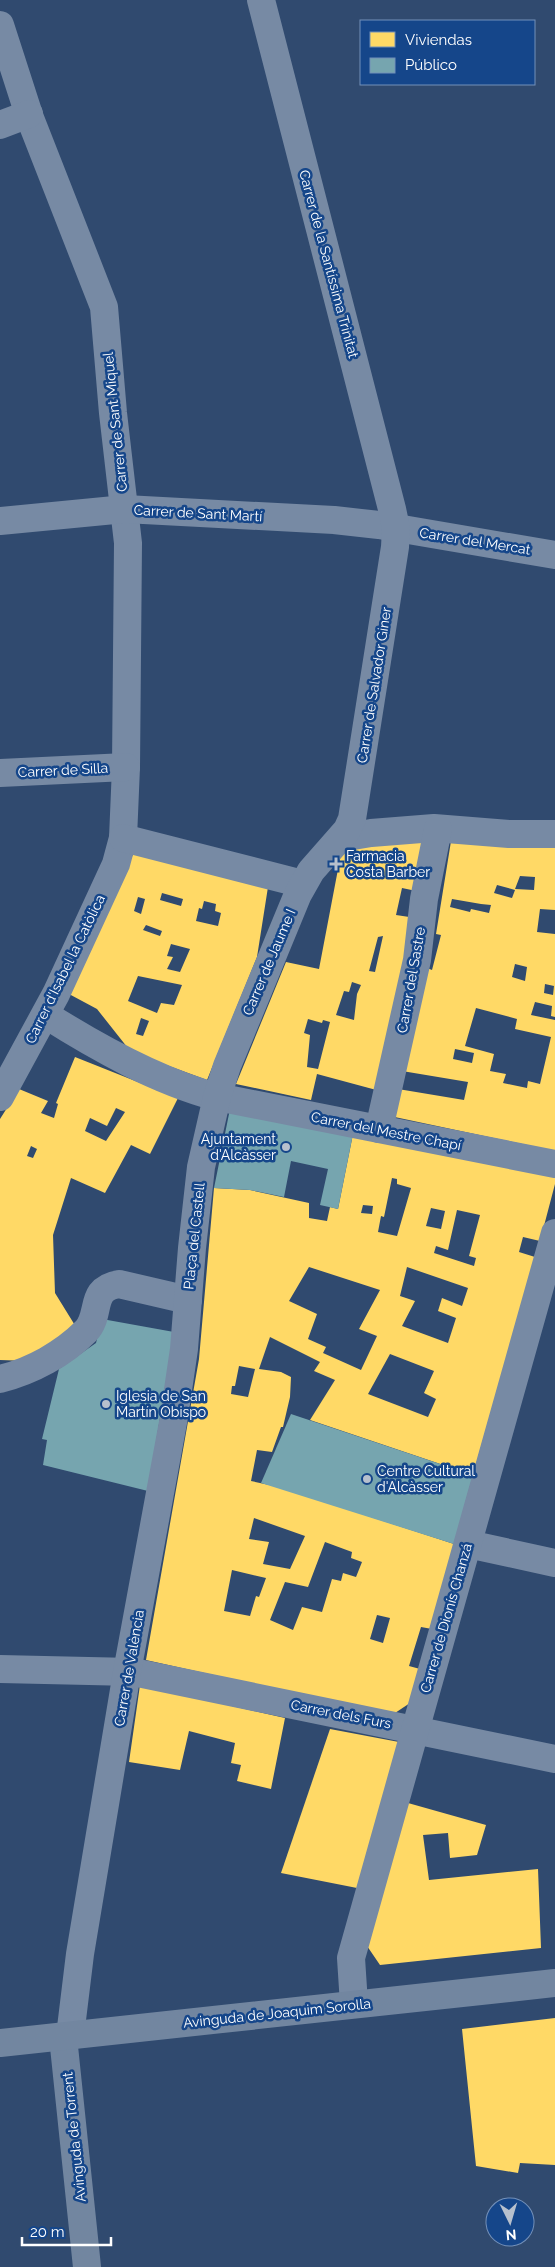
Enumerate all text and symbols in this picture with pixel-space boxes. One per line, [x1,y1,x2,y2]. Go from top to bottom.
legend [360,20,535,85]
text: Viviendas [405,31,472,49]
text: Público [405,56,457,74]
street label: Carrer de la Santíssima Trinitat [296,168,362,360]
street label: Carrer de Sant Miquel [100,351,130,493]
street label: Carrer de Sant Martí [133,502,264,524]
street label: Carrer del Mercat [418,524,532,558]
street label: Carrer de Salvador Giner [354,606,394,764]
street label: Carrer de Silla [17,760,109,780]
place label: Farmacia Costa Barber [346,848,430,880]
marker: Farmacia Costa Barber [330,858,342,870]
street label: Carrer d'Isabel la Catòlica [22,892,108,1046]
street label: Carrer de Jaume I [239,906,299,1018]
street label: Carrer del Sastre [394,926,428,1034]
street label: Carrer del Mestre Chapí [310,1109,463,1154]
place label: Ajuntament d'Alcàsser [201,1131,276,1163]
marker: Ajuntament d'Alcàsser [280,1141,292,1153]
street label: Plaça del Castell [180,1182,208,1290]
place label: Iglesia de San Martín Obispo [116,1388,206,1420]
marker: Iglesia de San Martín Obispo [100,1398,112,1410]
place label: Centre Cultural d'Alcàsser [377,1463,475,1495]
marker: Centre Cultural d'Alcàsser [361,1473,373,1485]
street label: Carrer de Dionís Chanzá [417,1541,475,1695]
street label: Carrer de València [111,1608,147,1728]
street label: Carrer dels Furs [289,1696,393,1732]
street label: Avinguda de Joaquim Sorolla [182,1995,372,2031]
street label: Avinguda de Torrent [59,2071,89,2203]
north arrow [485,2197,535,2247]
scale bar [22,2214,111,2246]
text: 20 m [30,2223,65,2241]
text: N [505,2227,517,2243]

